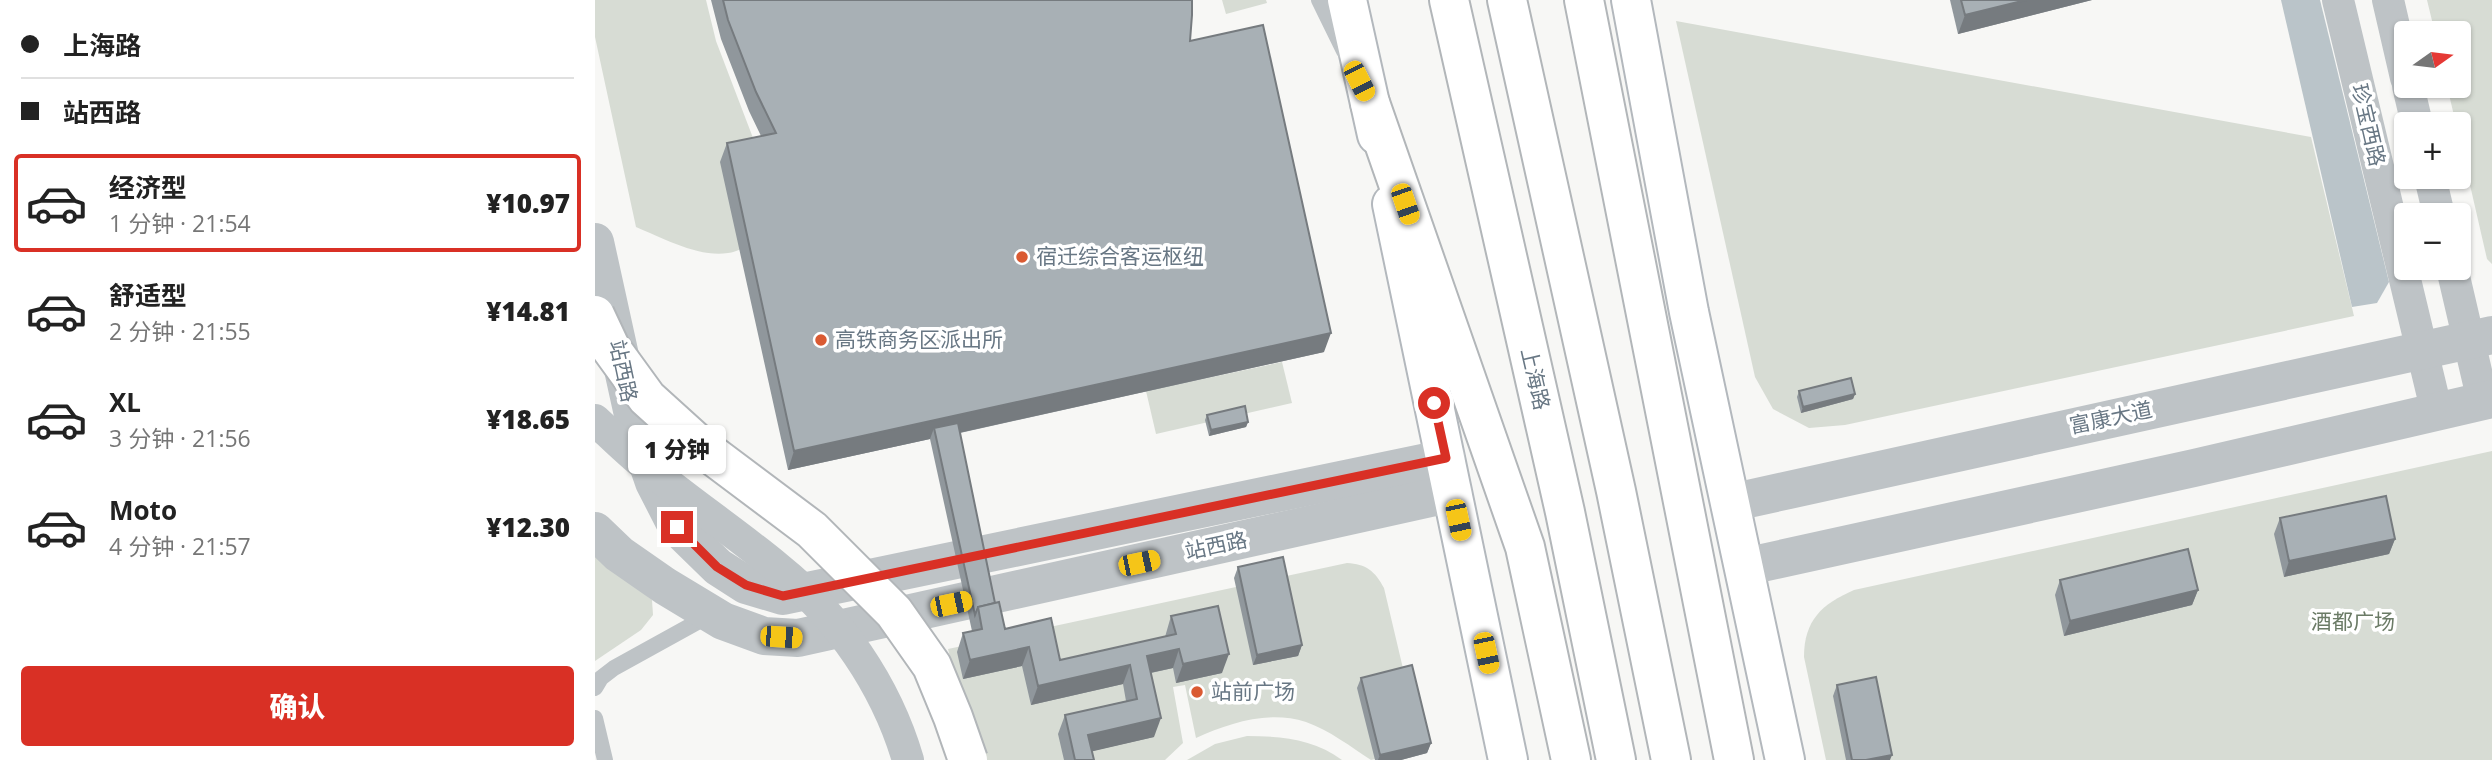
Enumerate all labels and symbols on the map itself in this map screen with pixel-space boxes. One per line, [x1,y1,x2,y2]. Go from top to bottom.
north arrow [2394,21,2471,98]
car [1341,58,1378,104]
street label: 珍宝西路 [2346,81,2392,169]
car [1389,181,1422,227]
place label: 宿迁综合客运枢纽 [1036,242,1204,270]
marker: 宿迁综合客运枢纽 [1014,249,1030,265]
place label: 高铁商务区派出所 [835,325,1003,353]
marker: 高铁商务区派出所 [813,332,829,348]
street label: 站西路 [604,337,644,405]
street label: 上海路 [1515,345,1557,413]
route start [1418,387,1450,419]
street label: 富康大道 [2067,395,2155,439]
callout: 1 分钟 [628,426,726,475]
car [1444,497,1473,543]
route end [661,511,693,543]
street label: 站西路 [1182,525,1250,565]
car [1117,548,1162,578]
car [929,589,974,619]
park label: 酒都广场 [2311,607,2395,635]
car [760,625,803,649]
car [1472,630,1501,676]
place label: 站前广场 [1211,677,1295,705]
marker: 站前广场 [1189,684,1205,700]

